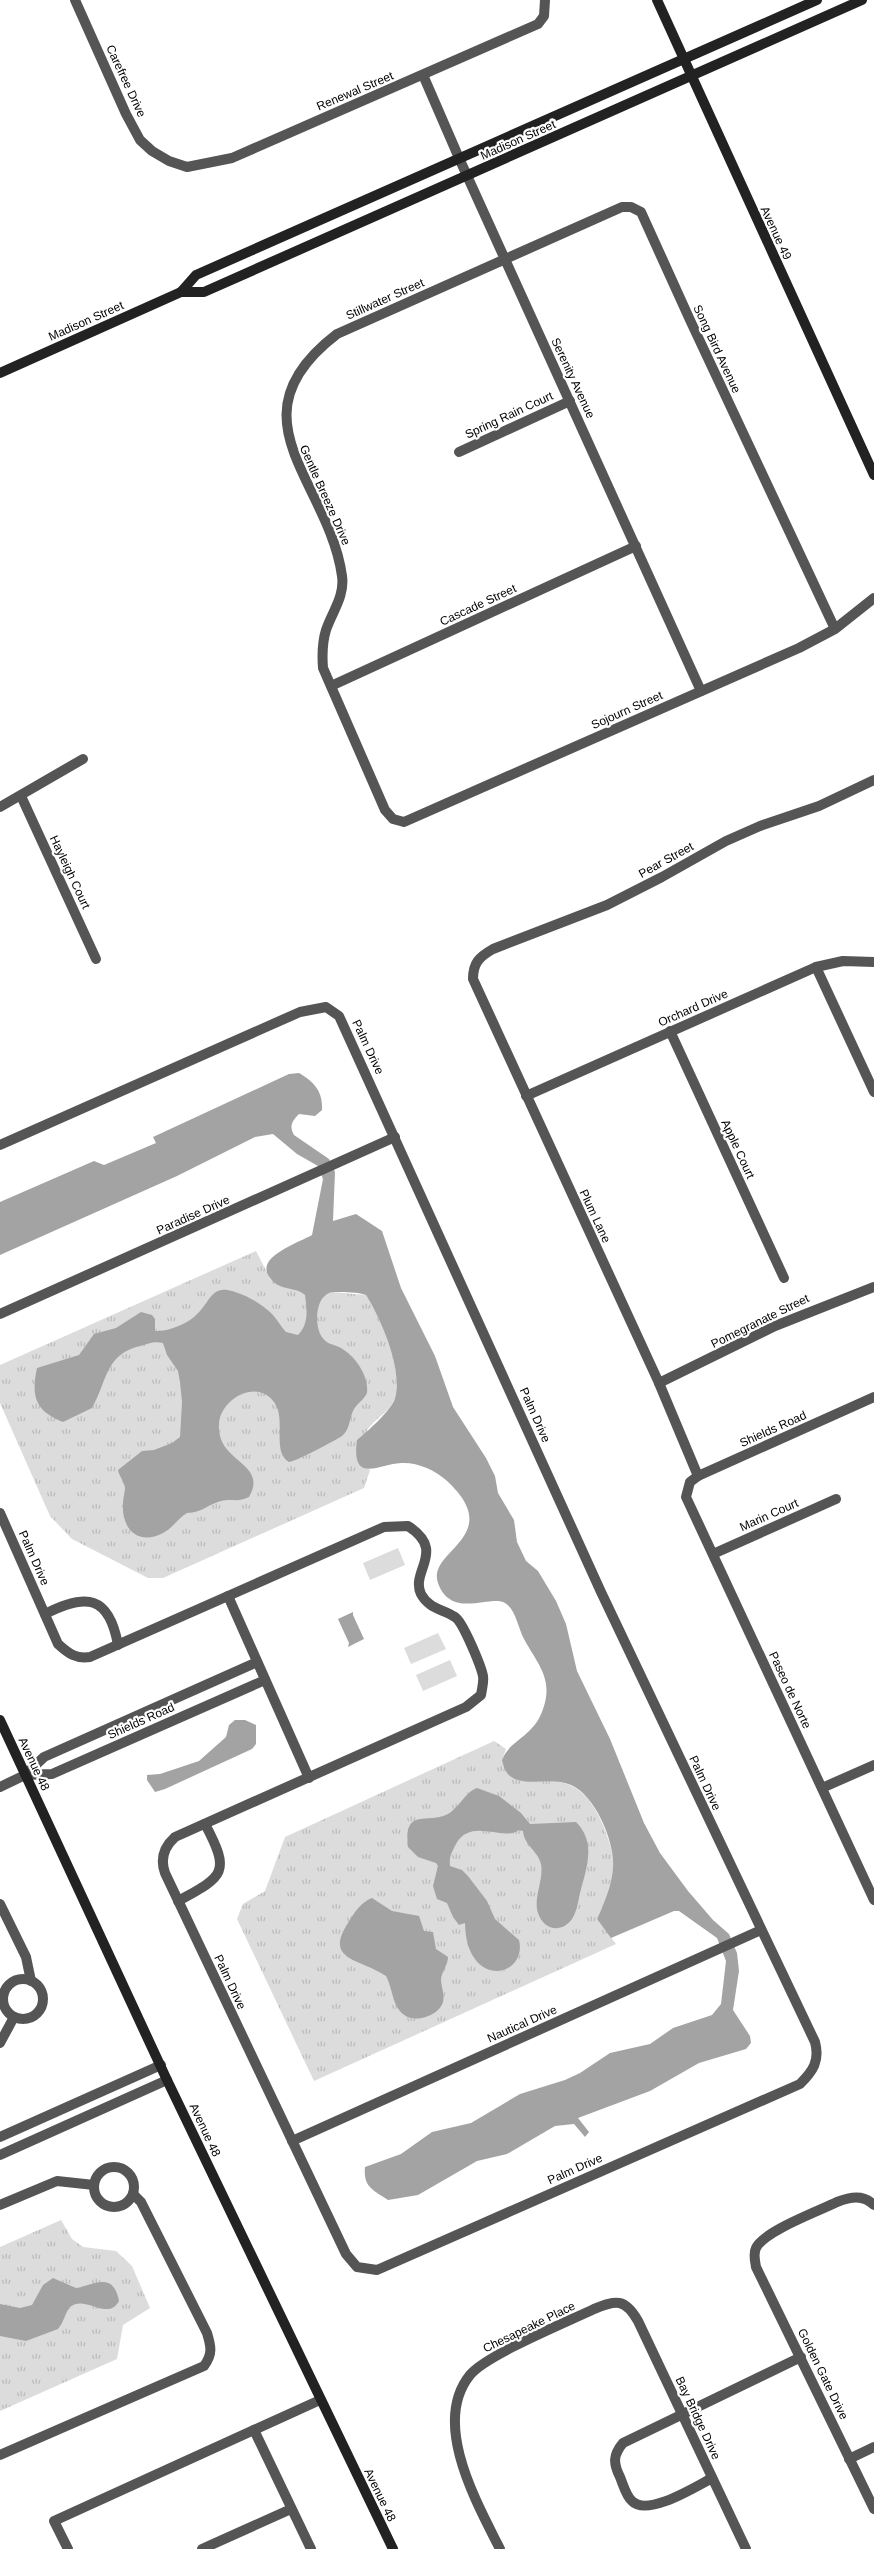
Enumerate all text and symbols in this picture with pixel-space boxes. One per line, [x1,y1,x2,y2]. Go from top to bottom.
street label: Carefree Drive [103,43,149,120]
street label: Renewal Street [315,68,396,113]
street label: Madison Street [478,117,558,163]
street label: Avenue 49 [758,204,795,262]
street label: Stillwater Street [344,275,427,322]
street label: Madison Street [46,298,126,344]
street label: Song Bird Avenue [690,303,744,396]
street label: Serenity Avenue [548,336,598,421]
street label: Spring Rain Court [463,388,556,442]
street label: Gentle Breeze Drive [297,443,354,547]
street label: Cascade Street [438,581,519,629]
street label: Sojourn Street [589,688,665,732]
street label: Hayleigh Court [47,833,93,912]
street label: Pear Street [636,839,697,881]
street label: Orchard Drive [656,986,730,1030]
street label: Palm Drive [349,1017,387,1077]
street label: Apple Court [718,1117,758,1181]
street label: Plum Lane [577,1187,614,1245]
street label: Paradise Drive [154,1192,232,1237]
street label: Pomegranate Street [709,1291,812,1351]
street label: Palm Drive [517,1385,553,1445]
street label: Shields Road [738,1408,808,1450]
street label: Marin Court [738,1496,801,1534]
street label: Palm Drive [16,1528,52,1588]
street label: Paseo de Norte [766,1649,814,1731]
street label: Shields Road [106,1700,176,1742]
street label: Avenue 48 [16,1735,53,1793]
street label: Palm Drive [686,1753,724,1813]
street label: Palm Drive [211,1952,249,2012]
street label: Nautical Drive [485,2002,559,2046]
street label: Avenue 48 [187,2101,224,2159]
street label: Palm Drive [545,2151,605,2187]
street label: Chesapeake Place [481,2298,578,2355]
street label: Golden Gate Drive [795,2326,851,2422]
street label: Bay Bridge Drive [673,2374,724,2462]
street label: Avenue 48 [361,2466,399,2524]

